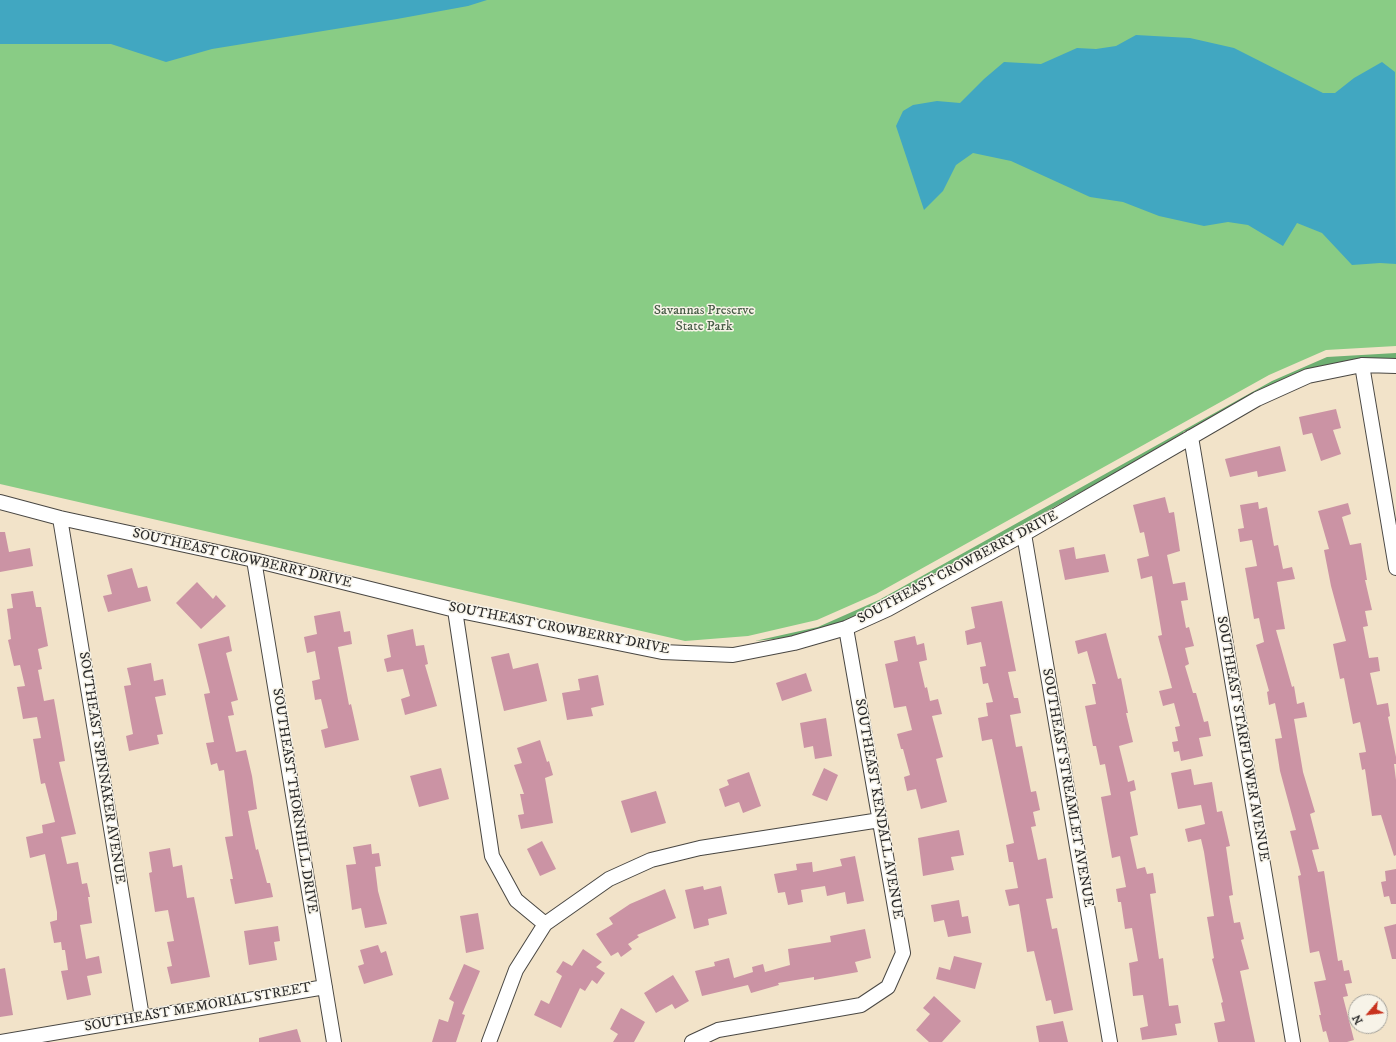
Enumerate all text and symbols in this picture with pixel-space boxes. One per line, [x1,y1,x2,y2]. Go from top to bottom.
park label: Savannas Preserve State Park [654,303,754,336]
street label: SOUTHEAST CROWBERRY DRIVE [855,508,1061,628]
street label: SOUTHEAST CROWBERRY DRIVE [131,526,353,592]
street label: SOUTHEAST CROWBERRY DRIVE [447,599,671,659]
street label: SOUTHEAST STARFLOWER AVENUE [1212,615,1272,863]
street label: SOUTHEAST SPINNAKER AVENUE [74,651,128,885]
street label: SOUTHEAST STREAMLET AVENUE [1038,667,1096,909]
street label: SOUTHEAST THORNHILL DRIVE [268,687,320,915]
street label: SOUTHEAST KENDALL AVENUE [850,698,906,920]
street label: SOUTHEAST MEMORIAL STREET [83,980,313,1036]
north arrow [1348,994,1388,1034]
text: N [1350,1012,1367,1026]

